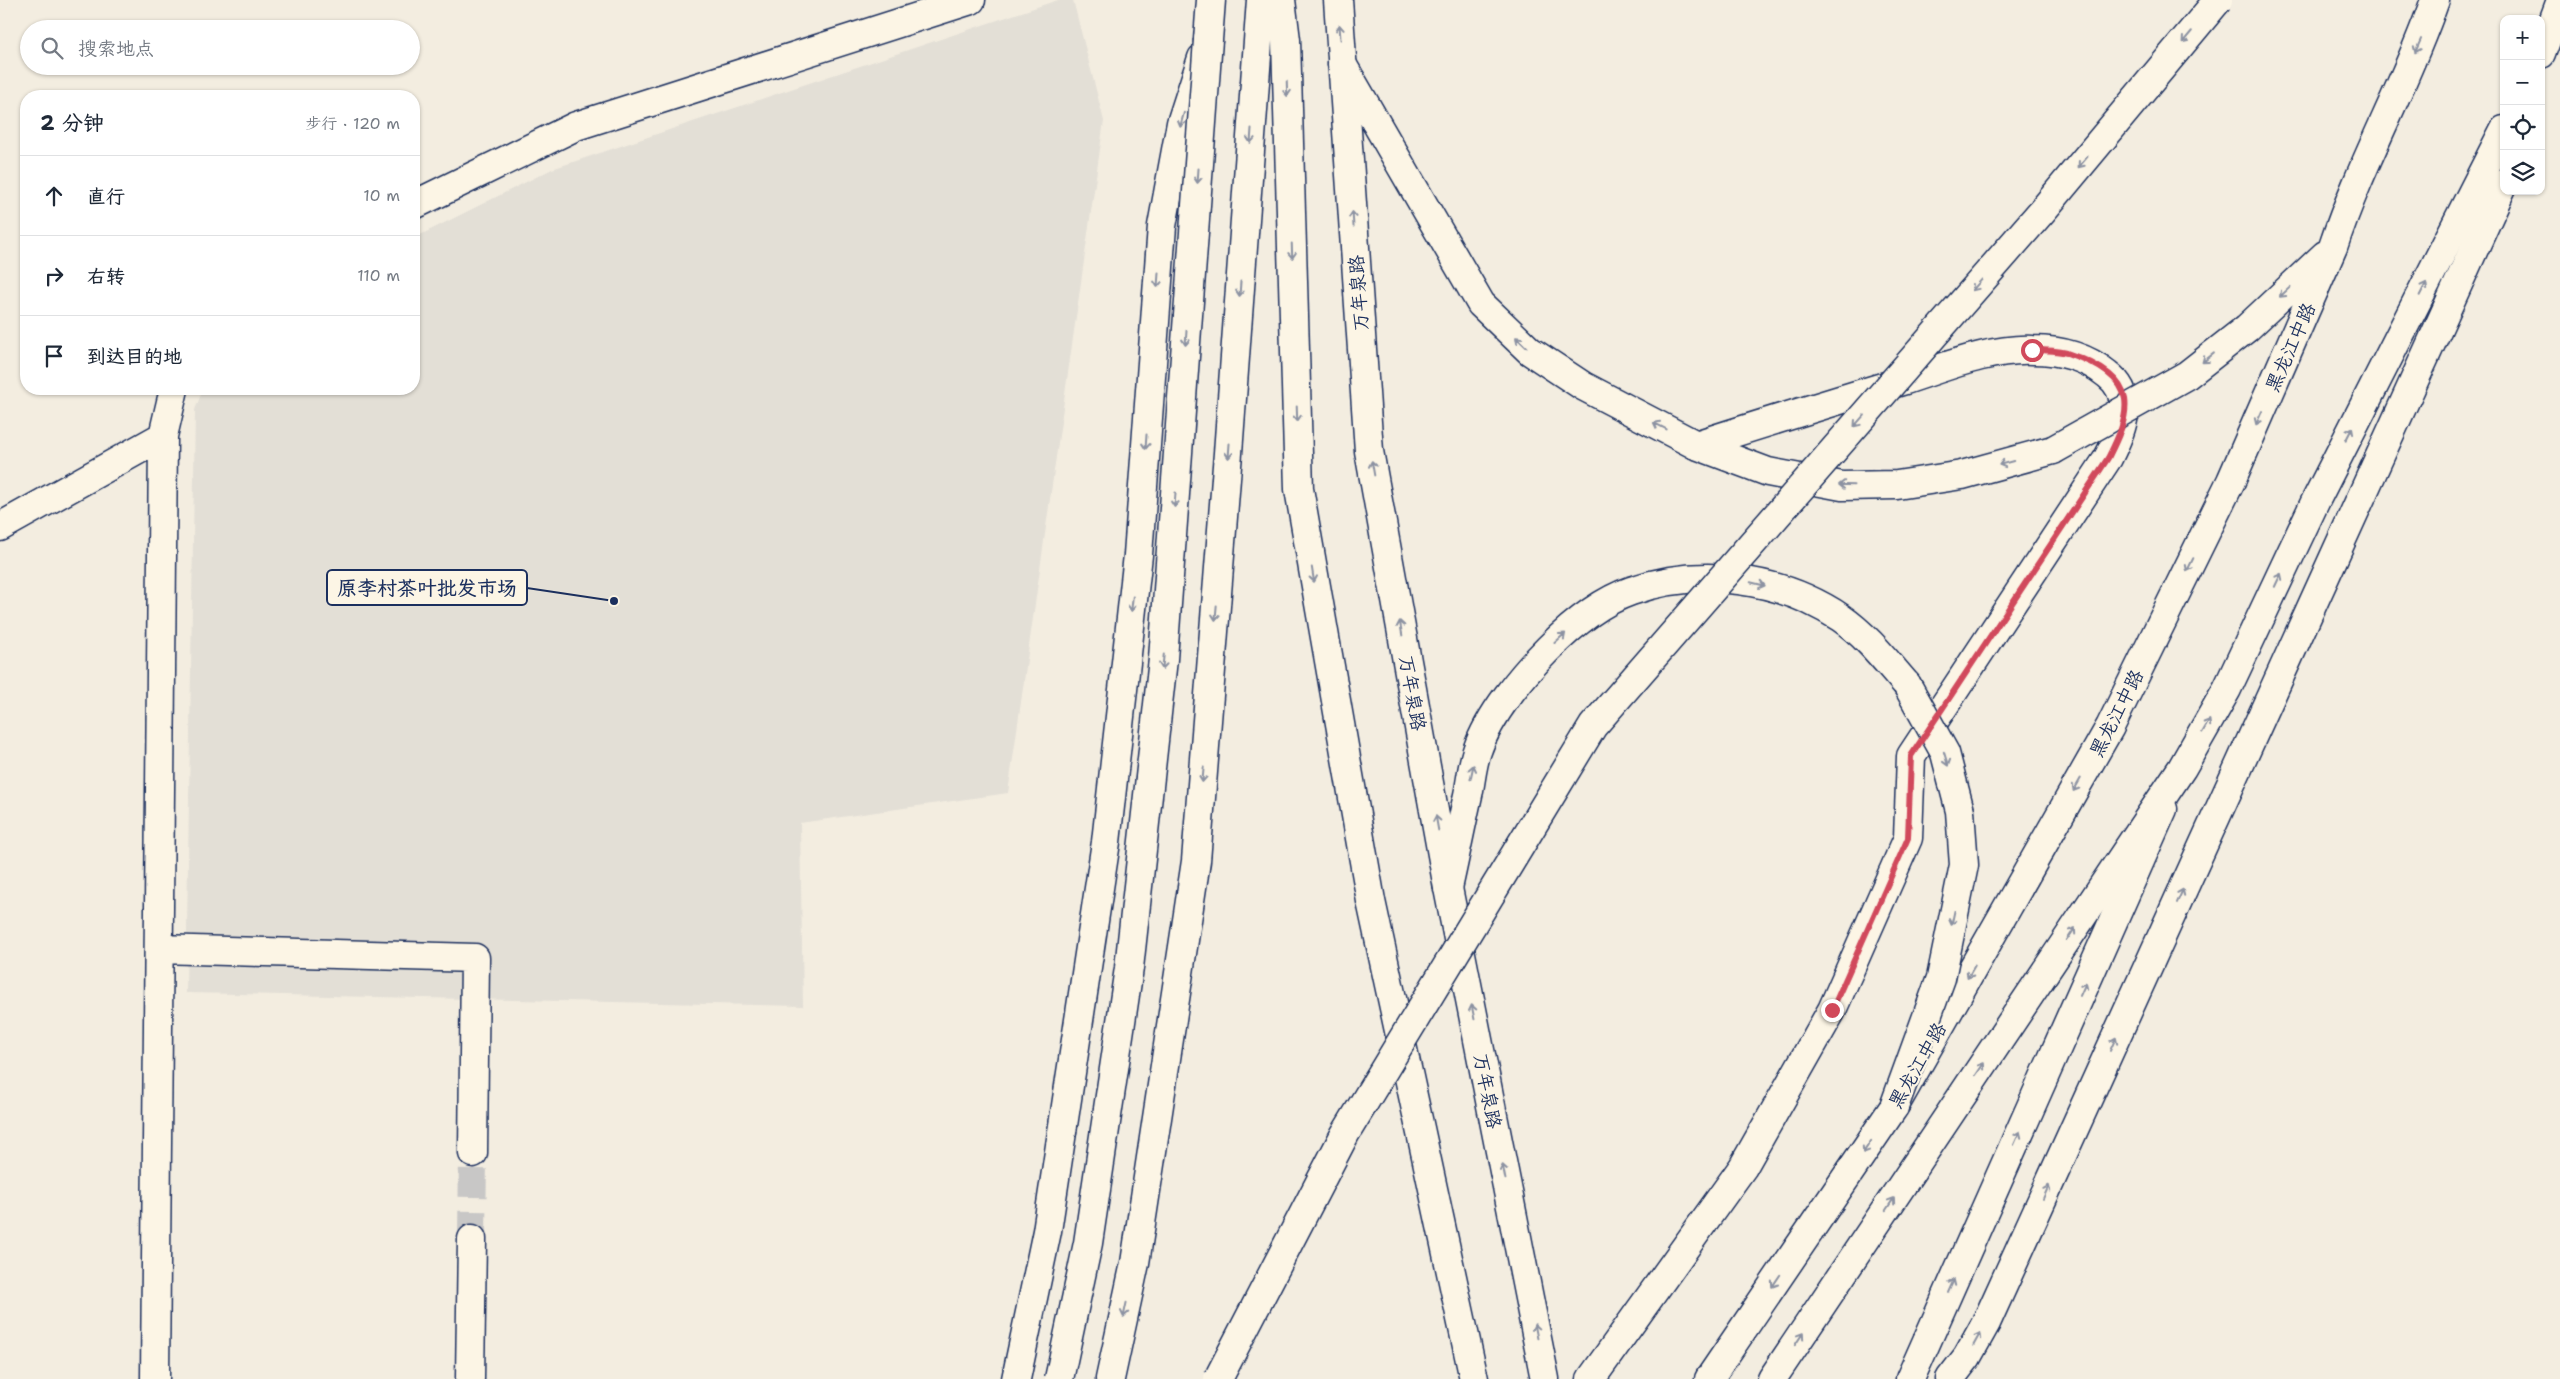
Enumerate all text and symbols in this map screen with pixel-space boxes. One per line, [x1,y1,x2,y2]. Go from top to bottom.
map controls [2500,15,2545,195]
button: + [2500,15,2545,60]
search box [20,20,420,75]
one-way arrow [1335,24,1344,40]
one-way arrow [2181,31,2193,44]
icon: search [38,34,66,62]
text: 搜索地点 [78,36,154,61]
one-way arrow [2413,38,2422,53]
button: − [2500,60,2545,105]
one-way arrow [1282,80,1292,97]
button: locate [2500,105,2545,150]
text: 2 分钟 [40,109,104,137]
one-way arrow [1177,112,1187,128]
text: 步行 · 120 m [306,113,400,134]
one-way arrow [1247,128,1256,144]
button: layers [2500,150,2545,195]
one-way arrow [2077,155,2088,168]
one-way arrow [1193,168,1202,184]
icon: ahead [40,182,68,210]
text: 直行 [87,184,125,209]
text: 10 m [363,185,400,206]
one-way arrow [1348,211,1358,227]
one-way arrow [1287,243,1297,259]
street label: 万年泉路 [1343,254,1374,332]
icon: right [40,262,68,290]
text: 右转 [87,264,125,289]
text: 110 m [357,265,400,286]
one-way arrow [1153,272,1162,288]
one-way arrow [1971,279,1983,292]
one-way arrow [1236,281,1245,297]
one-way arrow [2419,282,2428,297]
one-way arrow [2279,286,2291,298]
street label: 黑龙江中路 [2260,299,2321,396]
one-way arrow [1182,330,1191,346]
one-way arrow [1515,336,1527,348]
route start [2021,339,2044,362]
icon: arrive [40,342,68,370]
text: 到达目的地 [87,344,182,369]
one-way arrow [2202,353,2215,364]
one-way arrow [1292,406,1301,422]
one-way arrow [2253,410,2263,425]
one-way arrow [1853,414,1864,427]
one-way arrow [1652,421,1667,431]
one-way arrow [2345,427,2354,442]
one-way arrow [1141,434,1150,450]
one-way arrow [1224,443,1233,459]
one-way arrow [1999,458,2015,468]
one-way arrow [1367,461,1377,477]
one-way arrow [1839,481,1855,490]
one-way arrow [1170,492,1179,508]
one-way arrow [2184,557,2194,572]
one-way arrow [1309,567,1319,583]
callout: 原李村茶叶批发市场 [327,570,527,605]
one-way arrow [2274,573,2283,588]
text: 原李村茶叶批发市场 [337,575,517,601]
one-way arrow [1750,580,1766,589]
one-way arrow [1127,596,1137,612]
one-way arrow [1211,605,1220,621]
one-way arrow [1396,621,1406,637]
one-way arrow [1553,632,1566,644]
street label: 万年泉路 [1394,653,1431,733]
one-way arrow [1158,654,1168,670]
street label: 黑龙江中路 [2084,665,2149,761]
one-way arrow [2201,718,2211,733]
one-way arrow [1942,751,1952,767]
one-way arrow [1468,764,1478,780]
one-way arrow [1198,767,1207,783]
one-way arrow [2072,777,2082,791]
one-way arrow [1431,815,1441,831]
one-way arrow [2176,889,2185,904]
one-way arrow [1948,910,1958,926]
one-way arrow [2066,927,2076,941]
one-way arrow [1966,964,1976,979]
one-way arrow [2079,982,2089,997]
route end [1821,999,1844,1022]
one-way arrow [1467,1005,1477,1021]
street label: 黑龙江中路 [1883,1018,1952,1113]
one-way arrow [2108,1037,2118,1052]
street label: 万年泉路 [1468,1051,1507,1131]
one-way arrow [1975,1062,1985,1076]
one-way arrow [2013,1131,2023,1146]
one-way arrow [1862,1140,1872,1154]
one-way arrow [1499,1164,1509,1180]
one-way arrow [2041,1185,2051,1200]
one-way arrow [1885,1197,1895,1211]
one-way arrow [1771,1274,1781,1288]
one-way arrow [1947,1279,1957,1294]
one-way arrow [1119,1302,1129,1318]
one-way arrow [1530,1324,1540,1340]
one-way arrow [1972,1331,1982,1346]
one-way arrow [1794,1332,1804,1346]

